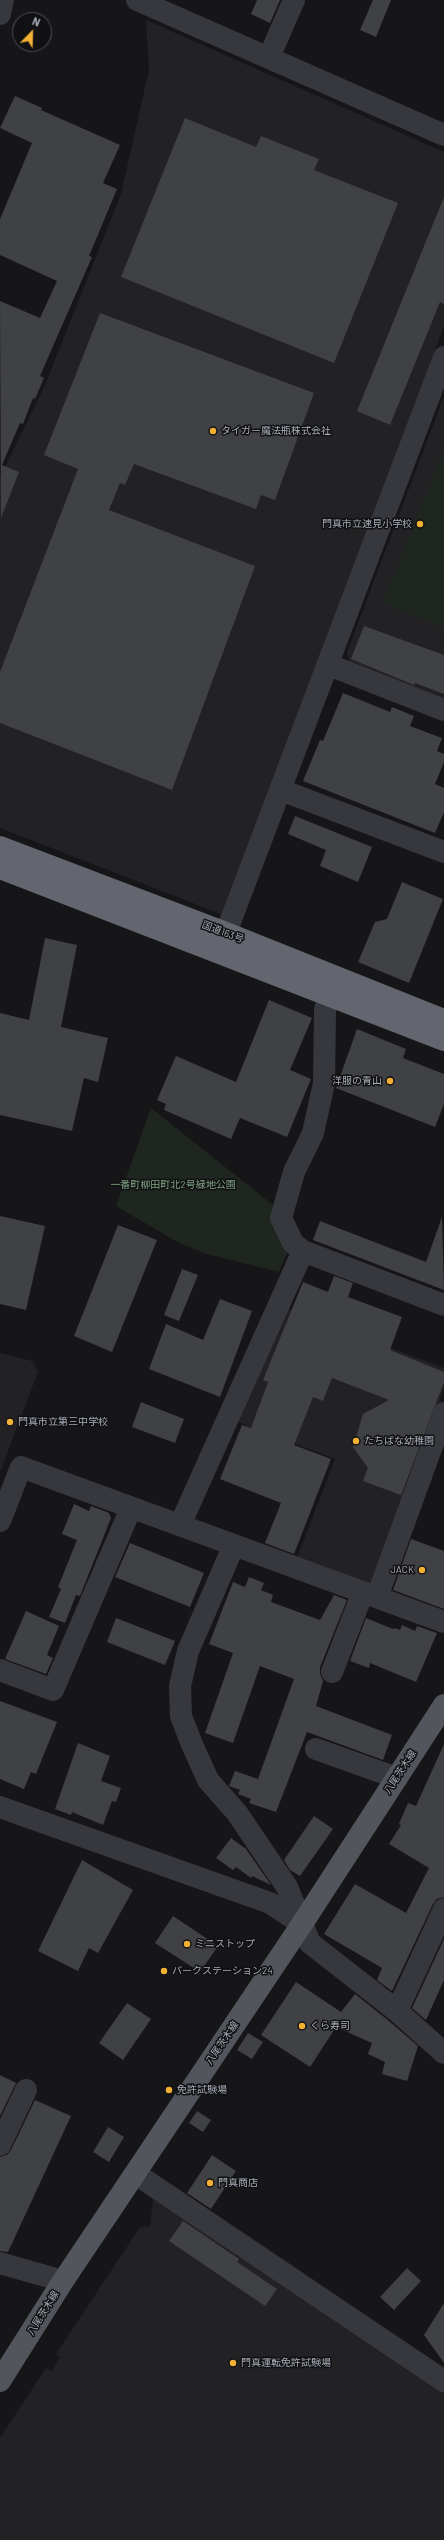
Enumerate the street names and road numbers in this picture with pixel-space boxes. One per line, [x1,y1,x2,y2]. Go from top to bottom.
street label: 国道163号 [200,919,246,945]
street label: 八尾茨木線 [381,1748,419,1796]
street label: 八尾茨木線 [203,2019,241,2067]
street label: 八尾茨木線 [25,2289,61,2337]

